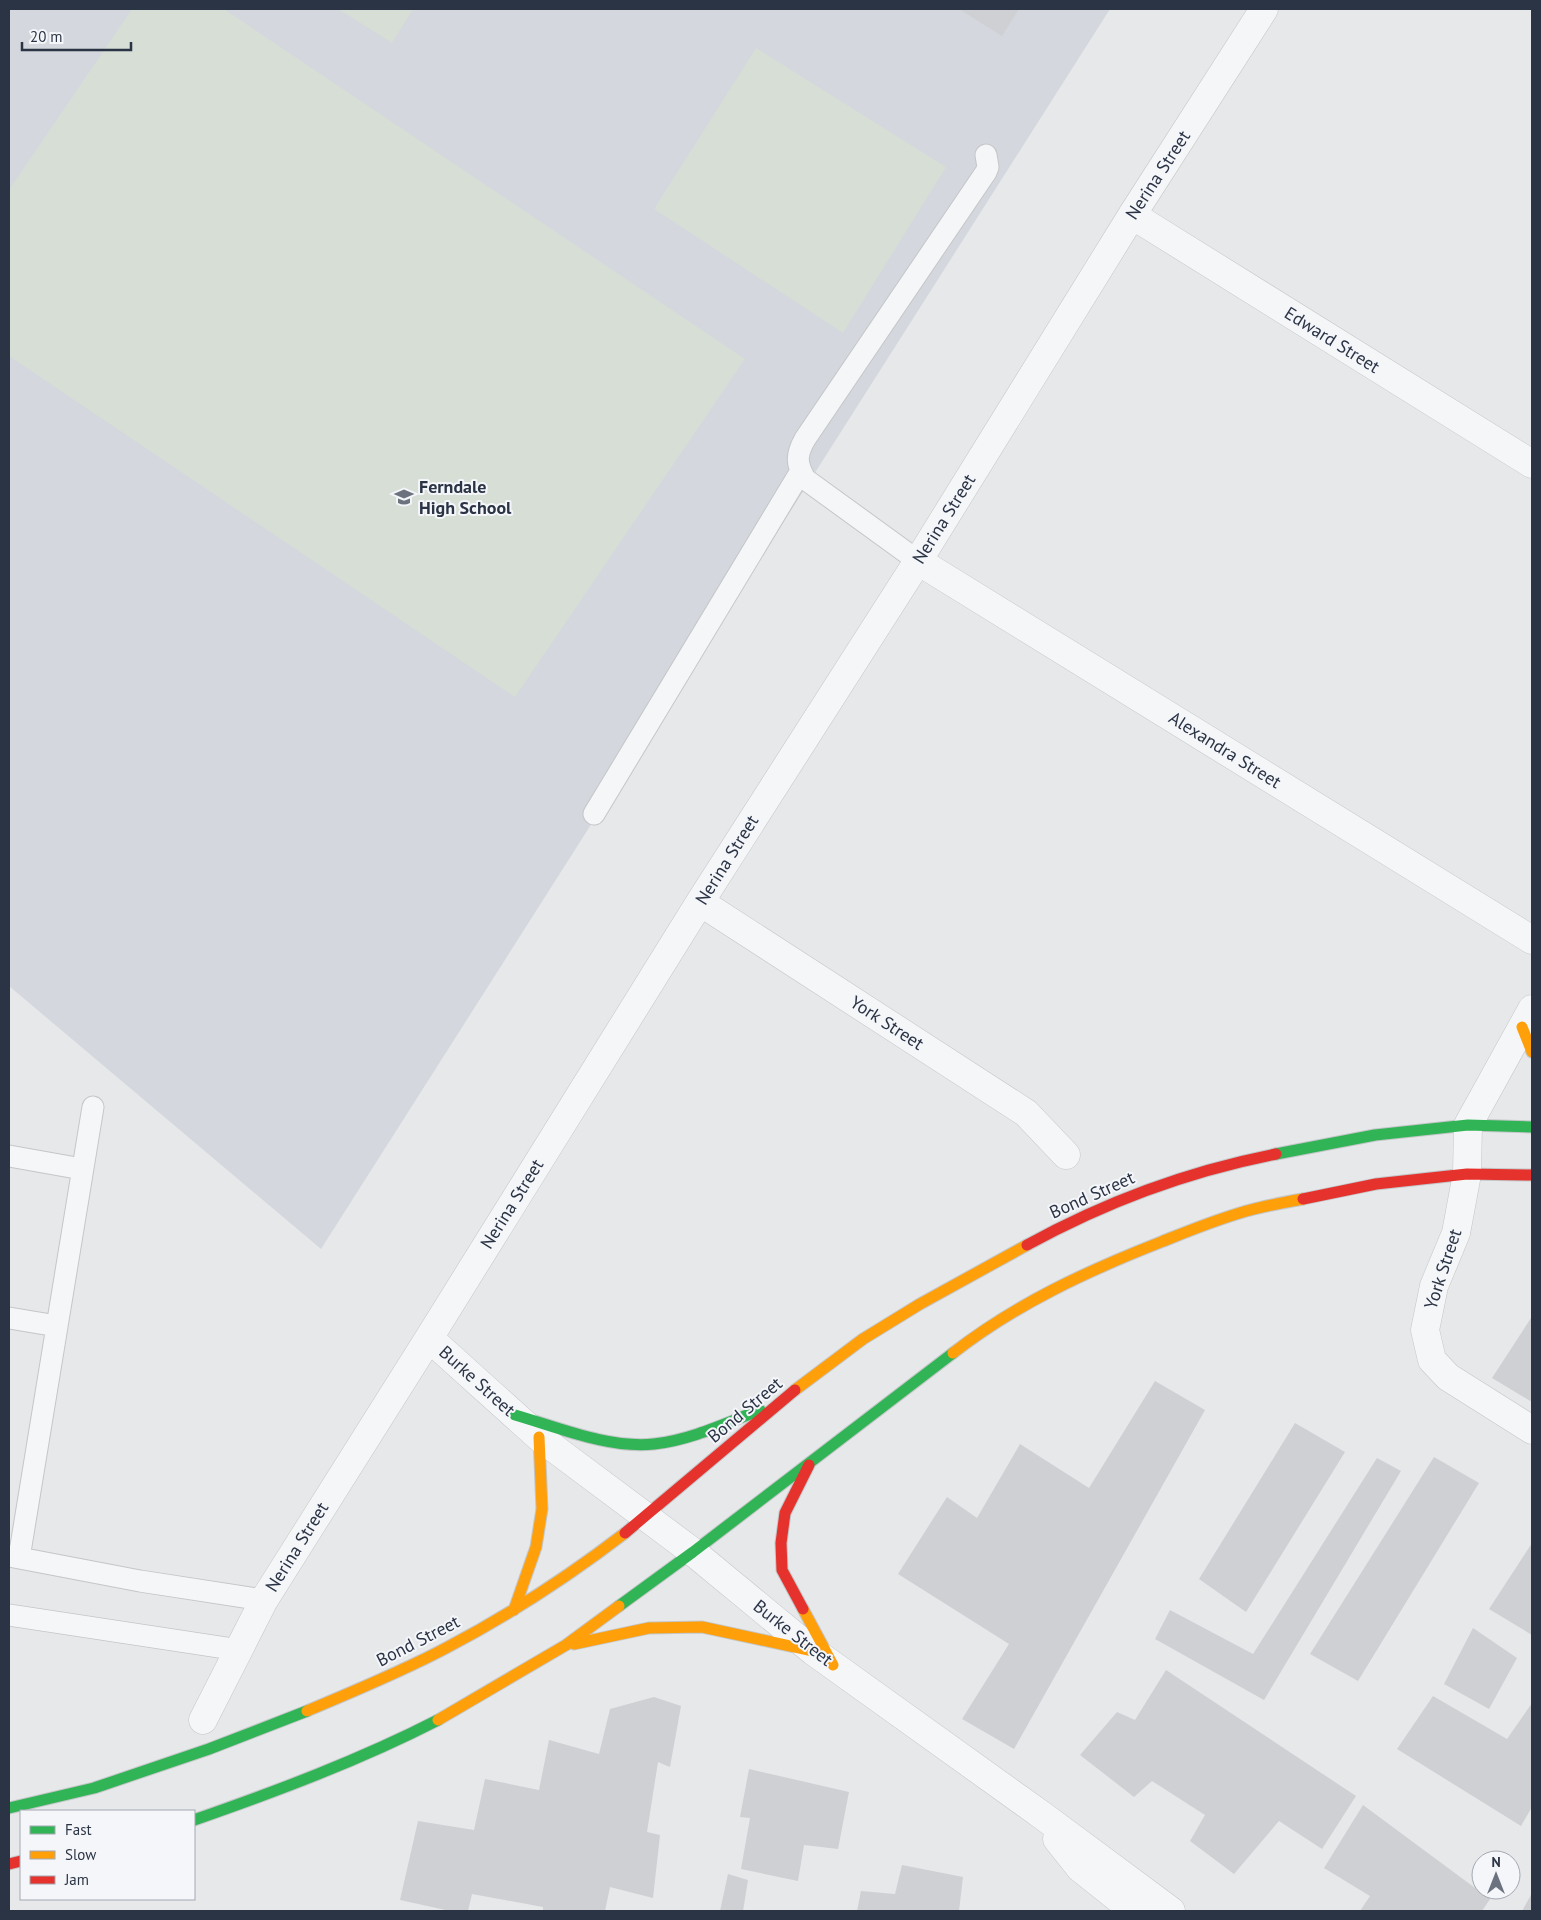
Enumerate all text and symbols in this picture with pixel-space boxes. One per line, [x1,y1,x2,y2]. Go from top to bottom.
scale bar [22,20,131,52]
text: 20 m [30,27,63,46]
street label: Nerina Street [1120,126,1195,224]
street label: Edward Street [1280,301,1384,378]
street label: Nerina Street [907,469,980,568]
place label: Ferndale High School [419,475,512,519]
school or university icon: Ferndale High School [393,486,415,508]
street label: Alexandra Street [1165,706,1286,793]
street label: Nerina Street [690,810,763,909]
street label: York Street [846,990,928,1055]
street label: Nerina Street [475,1154,548,1253]
street label: Bond Street [1046,1166,1138,1223]
street label: York Street [1419,1226,1466,1312]
street label: Burke Street [434,1340,520,1421]
street label: Bond Street [703,1372,787,1448]
street label: Nerina Street [260,1497,333,1596]
street label: Burke Street [749,1594,838,1671]
street label: Bond Street [372,1610,463,1671]
legend [20,1810,195,1900]
text: Fast [65,1820,92,1839]
text: Slow [65,1845,96,1864]
north arrow [1471,1850,1521,1900]
text: N [1491,1853,1501,1871]
text: Jam [64,1870,89,1889]

